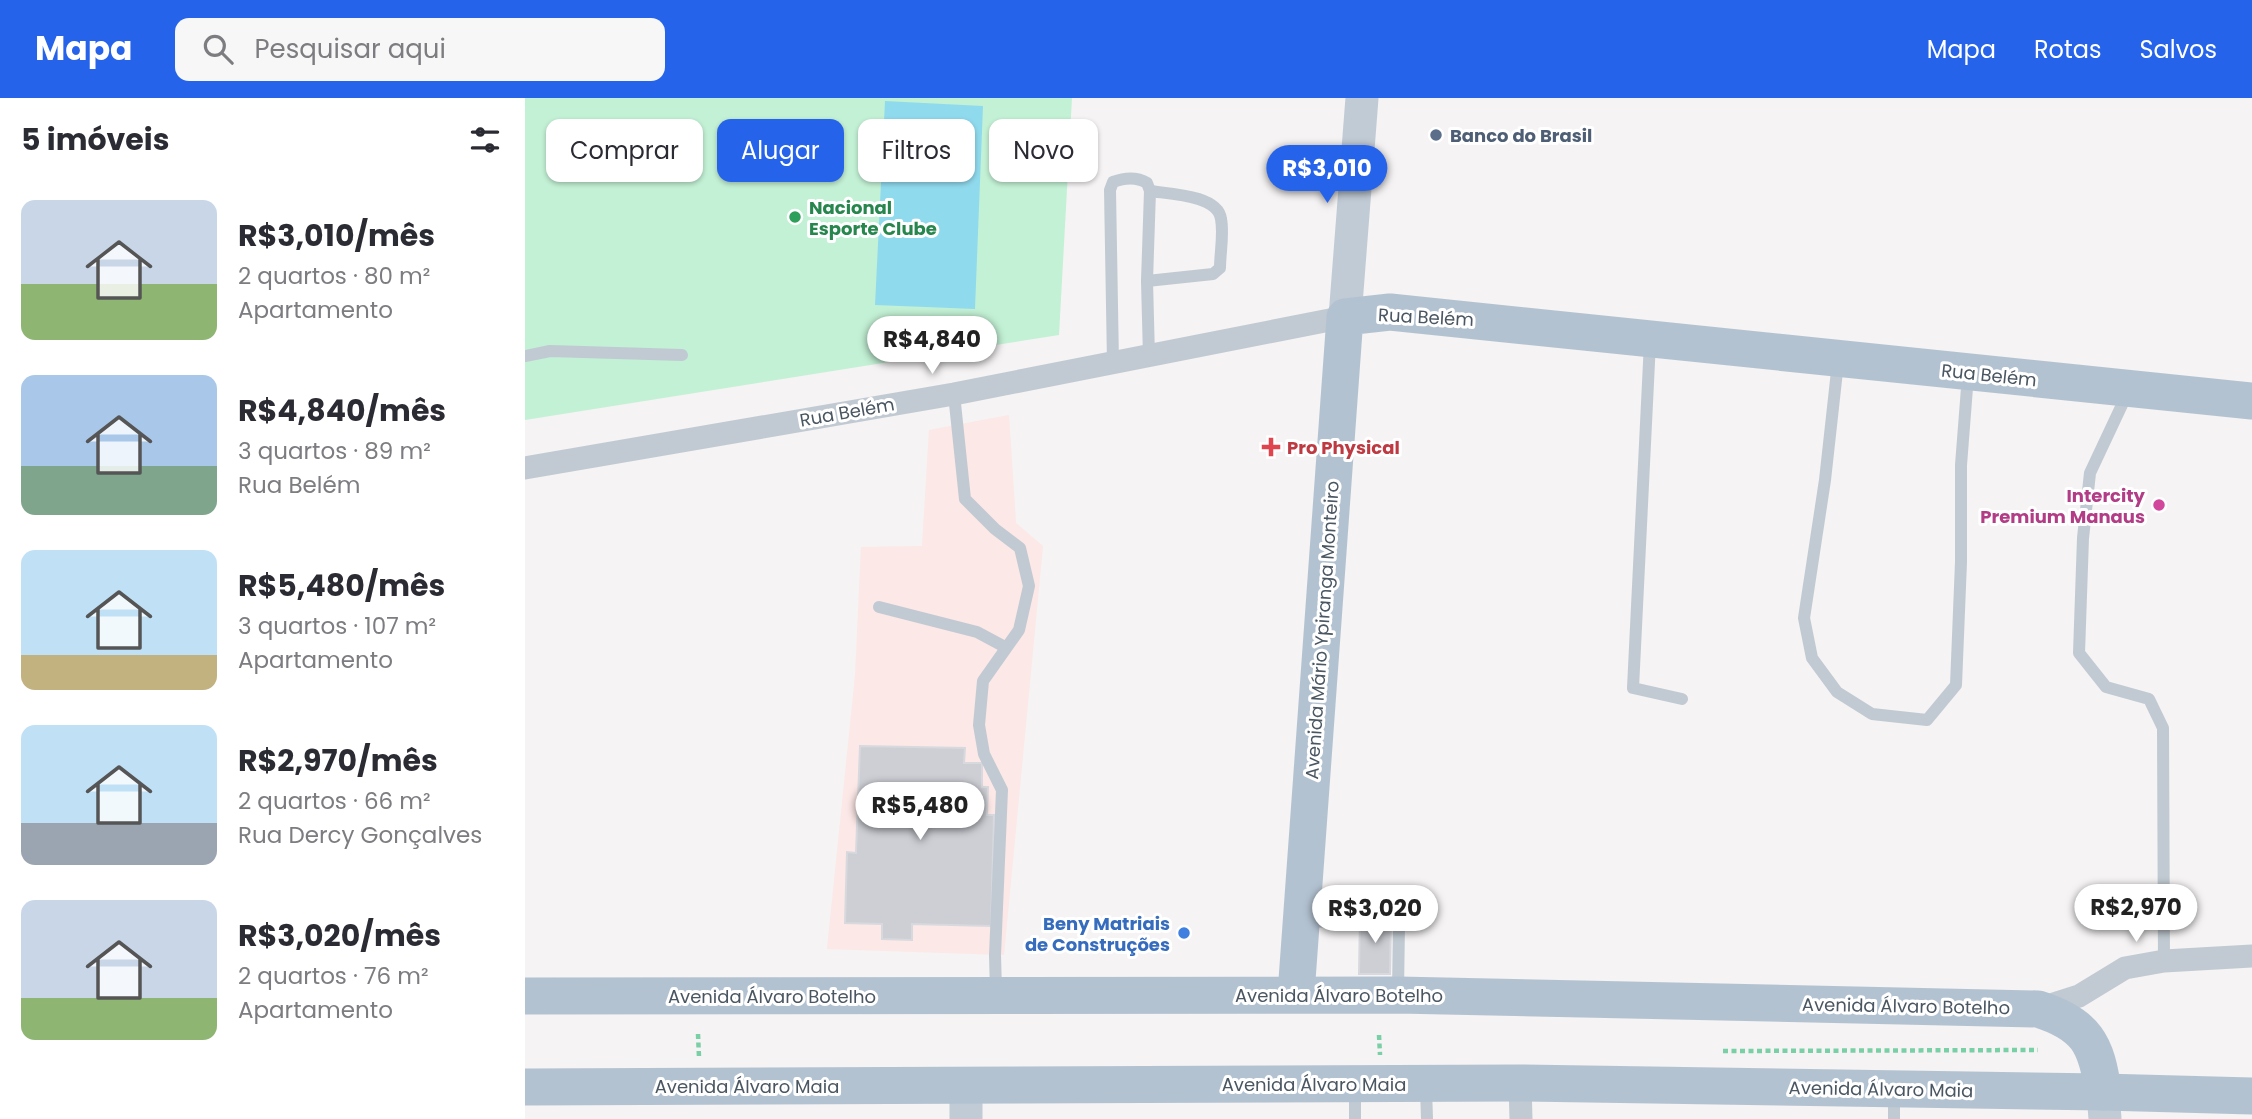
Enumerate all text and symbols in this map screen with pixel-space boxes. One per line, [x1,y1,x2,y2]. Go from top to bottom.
search box [175,18,665,81]
text: Mapa [35,25,133,72]
icon: search [199,30,237,68]
text: Pesquisar aqui [255,31,446,67]
text: Mapa [1927,33,1996,66]
text: Rotas [2034,33,2101,66]
text: Salvos [2139,33,2217,66]
text: 5 imóveis [21,118,169,161]
chip: Comprar [546,119,703,182]
chip: Alugar [717,119,844,182]
chip: Filtros [858,119,975,182]
chip: Novo [989,119,1098,182]
icon: filters [466,121,504,159]
place label: Banco do Brasil [1450,123,1592,148]
marker: Banco do Brasil [1428,127,1444,143]
pin: R$3,010 [1262,146,1392,205]
text: R$3,010 [1282,152,1372,184]
place label: Nacional Esporte Clube [809,195,937,241]
marker: Nacional Esporte Clube [787,209,803,225]
text: R$3,010/mês [238,214,435,257]
icon: home [77,228,161,312]
text: 2 quartos · 80 m² [238,260,430,292]
text: Apartamento [238,294,393,326]
street label: Rua Belém [1378,302,1474,332]
pin: R$4,840 [867,316,997,376]
text: R$4,840 [883,323,981,355]
street label: Rua Belém [1940,358,2038,392]
text: R$4,840/mês [238,389,446,432]
street label: Rua Belém [798,391,896,433]
icon: home [77,403,161,487]
text: 3 quartos · 89 m² [238,435,431,467]
place label: Pro Physical [1287,435,1400,460]
marker: Pro Physical [1261,437,1281,457]
text: Rua Belém [238,469,360,501]
street label: Avenida Mário Ypiranga Monteiro [1299,480,1345,780]
place label: Intercity Premium Manaus [1980,483,2146,529]
marker: Intercity Premium Manaus [2151,497,2167,513]
text: R$5,480/mês [238,564,445,607]
icon: home [77,578,161,662]
text: 3 quartos · 107 m² [238,610,436,642]
text: Apartamento [238,644,393,676]
text: R$2,970/mês [238,739,438,782]
icon: home [77,753,161,837]
pin: R$5,480 [855,782,985,842]
text: 2 quartos · 66 m² [238,785,431,817]
text: R$5,480 [871,789,969,821]
text: Rua Dercy Gonçalves [238,819,482,851]
pin: R$2,970 [2071,884,2201,944]
pin: R$3,020 [1310,886,1440,945]
text: R$2,970 [2090,891,2182,923]
text: R$3,020 [1328,892,1422,924]
place label: Beny Matriais de Construções [1025,911,1170,957]
text: R$3,020/mês [238,914,441,957]
marker: Beny Matriais de Construções [1176,925,1192,941]
icon: home [77,928,161,1012]
text: 2 quartos · 76 m² [238,960,429,992]
street label: Avenida Álvaro Botelho [1235,983,1443,1008]
street label: Avenida Álvaro Botelho [668,984,876,1009]
street label: Avenida Álvaro Botelho [1802,992,2010,1020]
text: Apartamento [238,994,393,1026]
street label: Avenida Álvaro Maia [1222,1072,1406,1097]
street label: Avenida Álvaro Maia [655,1074,839,1099]
street label: Avenida Álvaro Maia [1788,1075,1974,1103]

